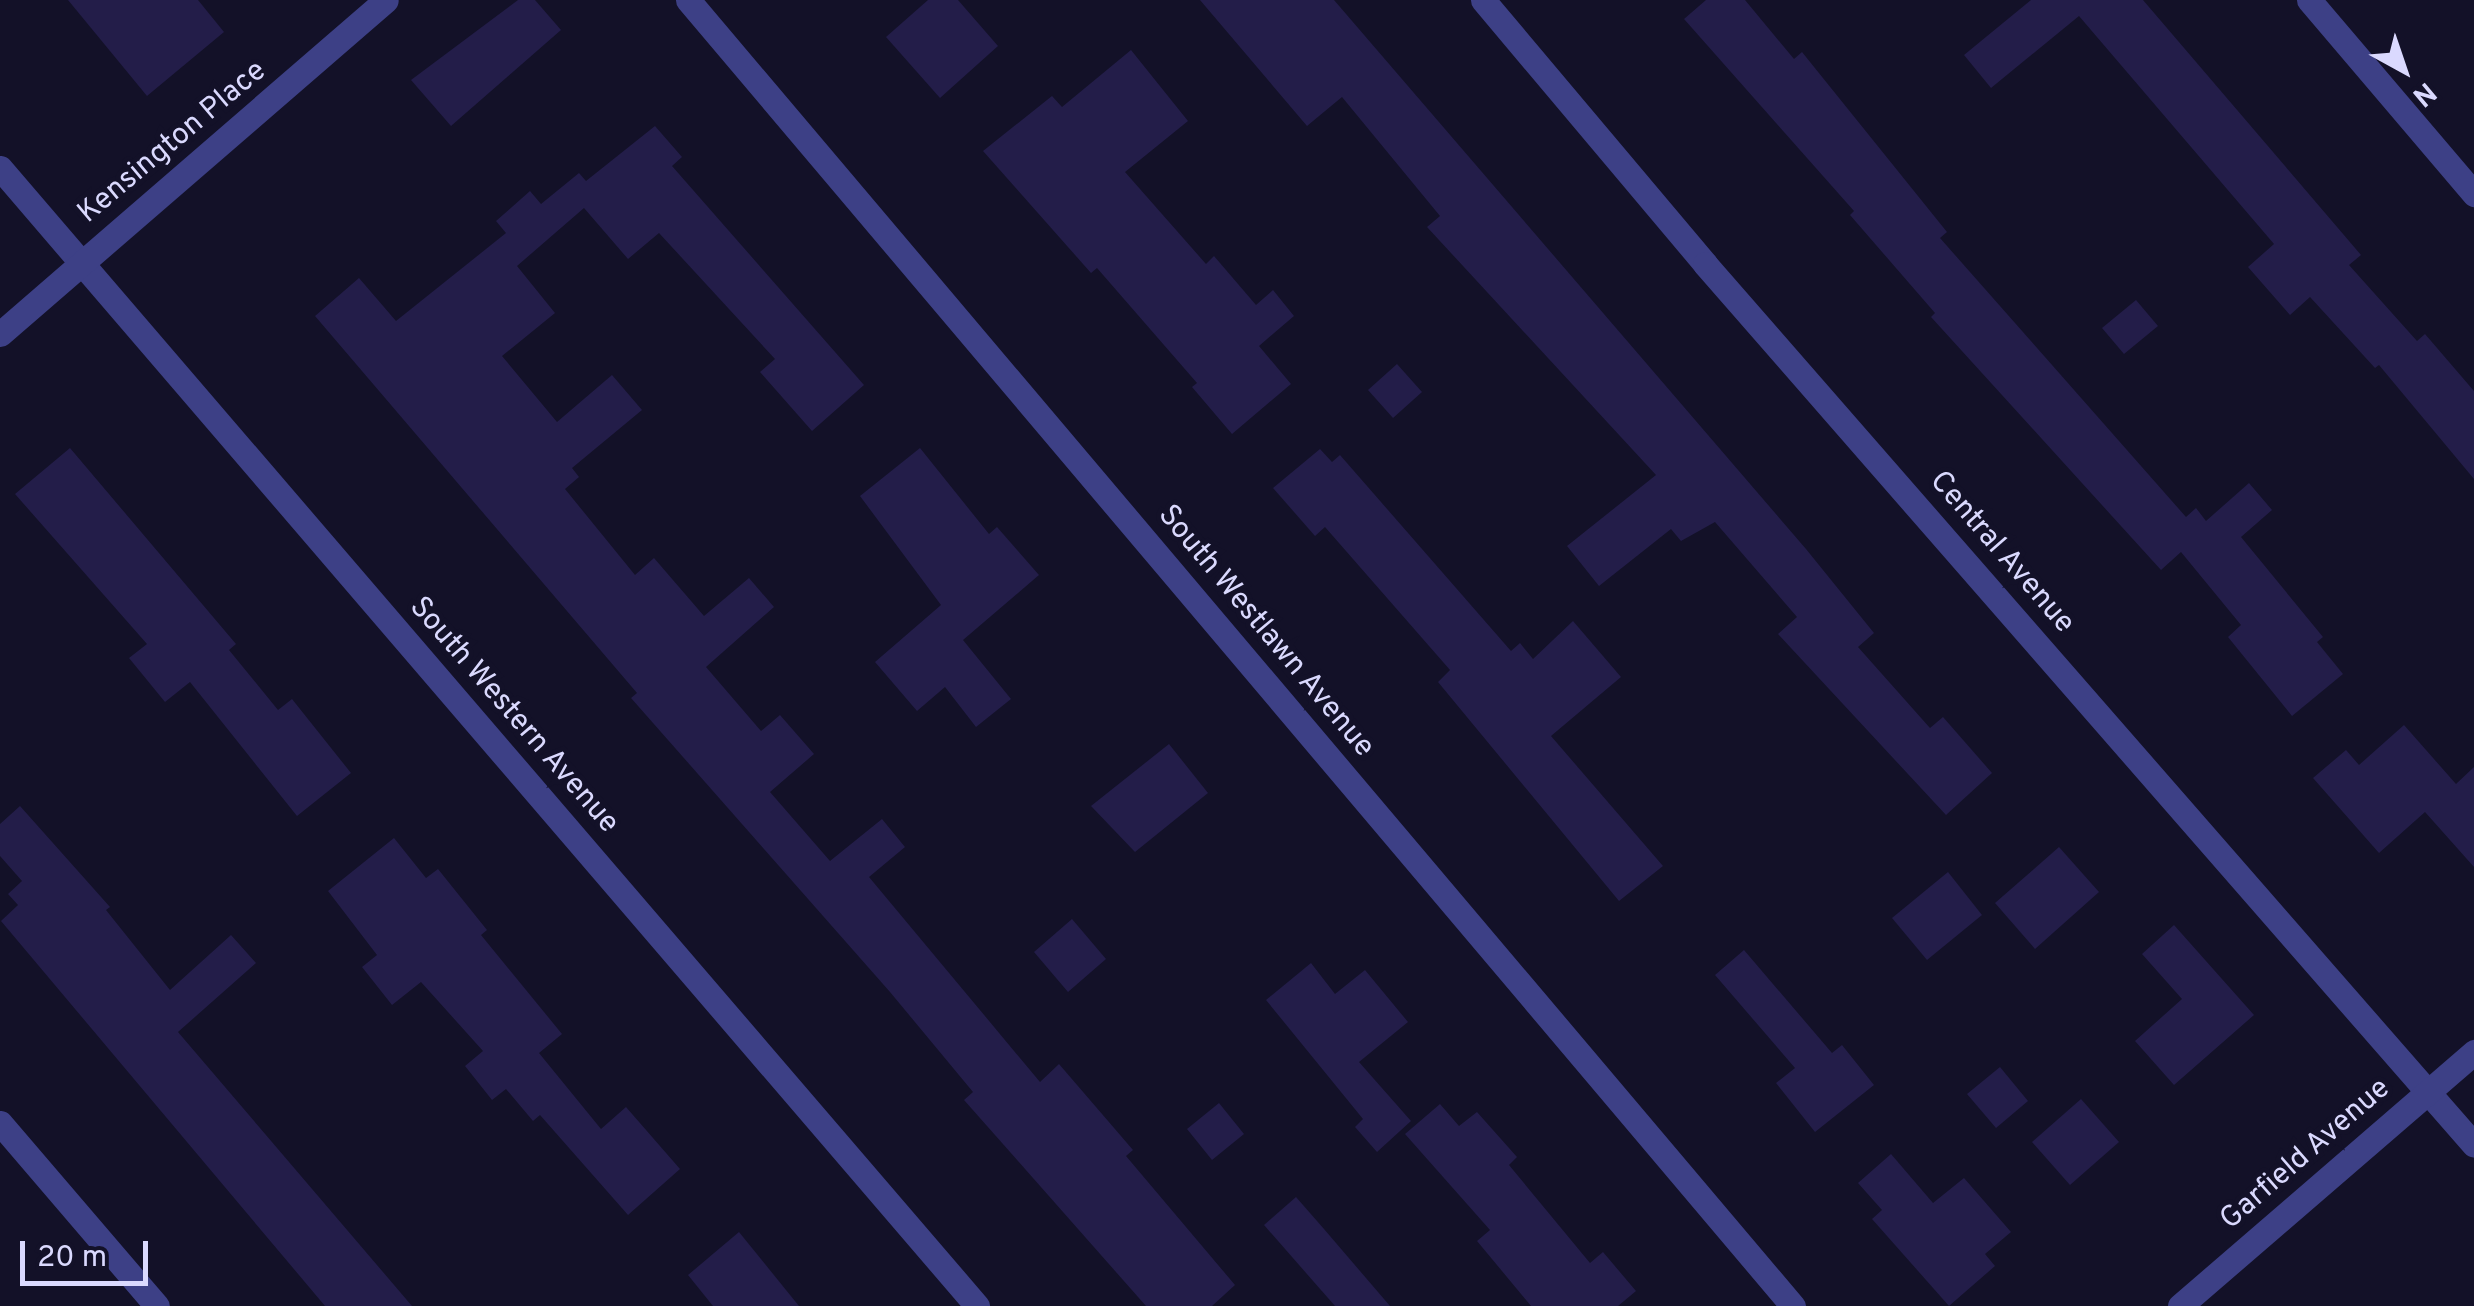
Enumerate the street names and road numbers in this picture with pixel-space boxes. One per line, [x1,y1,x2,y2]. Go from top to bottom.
street label: Kensington Place [72,54,274,232]
street label: Central Avenue [1920,464,2082,642]
street label: South Westlawn Avenue [1148,498,1382,766]
street label: South Western Avenue [400,590,626,842]
street label: Garfield Avenue [2213,1071,2399,1239]

